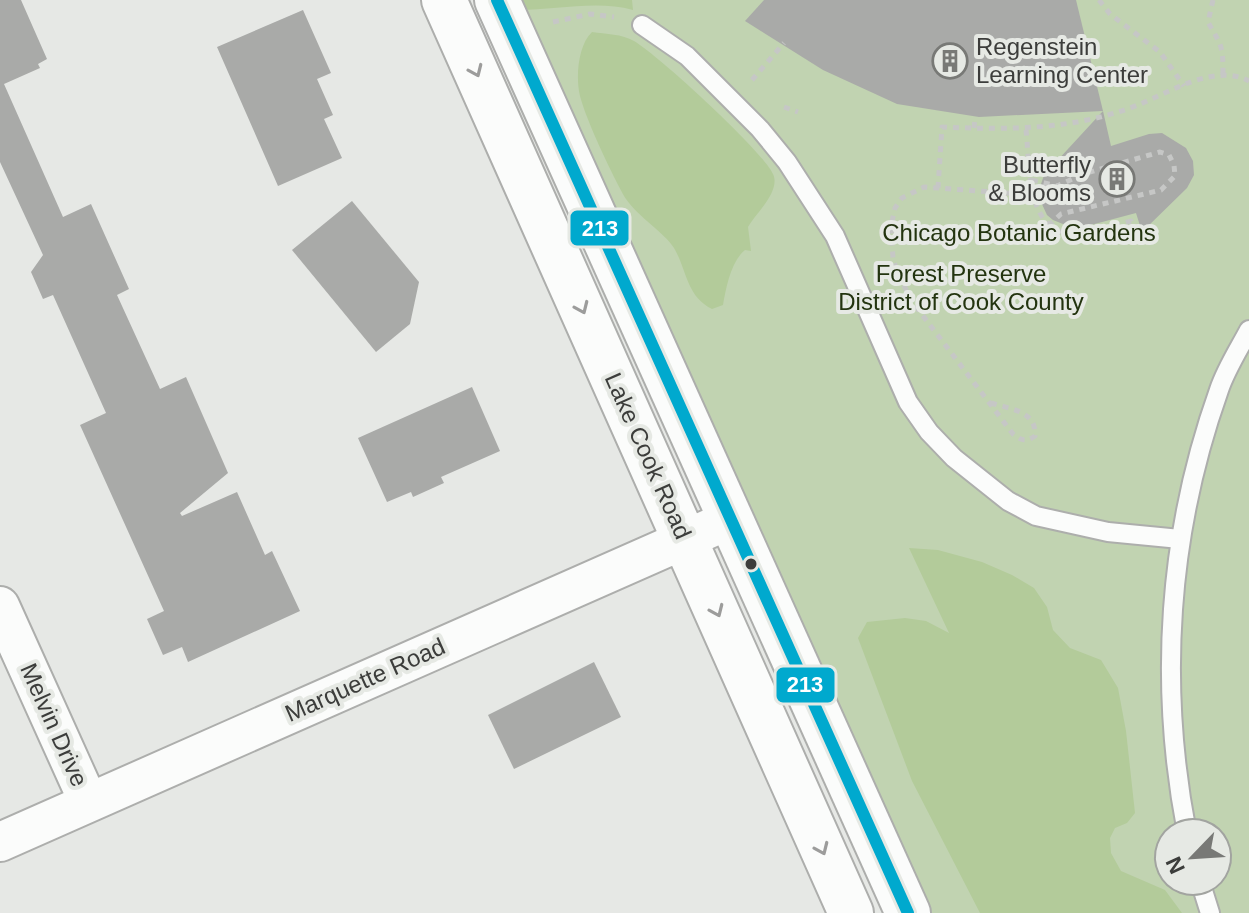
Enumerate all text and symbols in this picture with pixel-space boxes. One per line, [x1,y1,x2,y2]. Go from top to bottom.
place label: Regenstein Learning Center [976,33,1148,88]
building icon: Regenstein Learning Center [931,42,969,80]
one-way arrow [466,63,482,77]
place label: Butterfly & Blooms [988,151,1091,206]
building icon: Butterfly & Blooms [1098,160,1136,198]
line badge: 213 [569,209,630,247]
text: 213 [582,216,618,241]
park label: Chicago Botanic Gardens [882,219,1156,246]
park label: Forest Preserve District of Cook County [838,260,1084,315]
one-way arrow [572,300,588,315]
street label: Lake Cook Road [600,369,697,543]
unlabelled marker [743,556,759,572]
one-way arrow [707,603,723,617]
street label: Marquette Road [281,632,449,727]
street label: Melvin Drive [15,659,94,791]
line badge: 213 [775,666,836,704]
text: 213 [787,672,823,697]
north arrow [1153,817,1233,897]
one-way arrow [813,840,829,855]
text: N [1161,853,1190,878]

